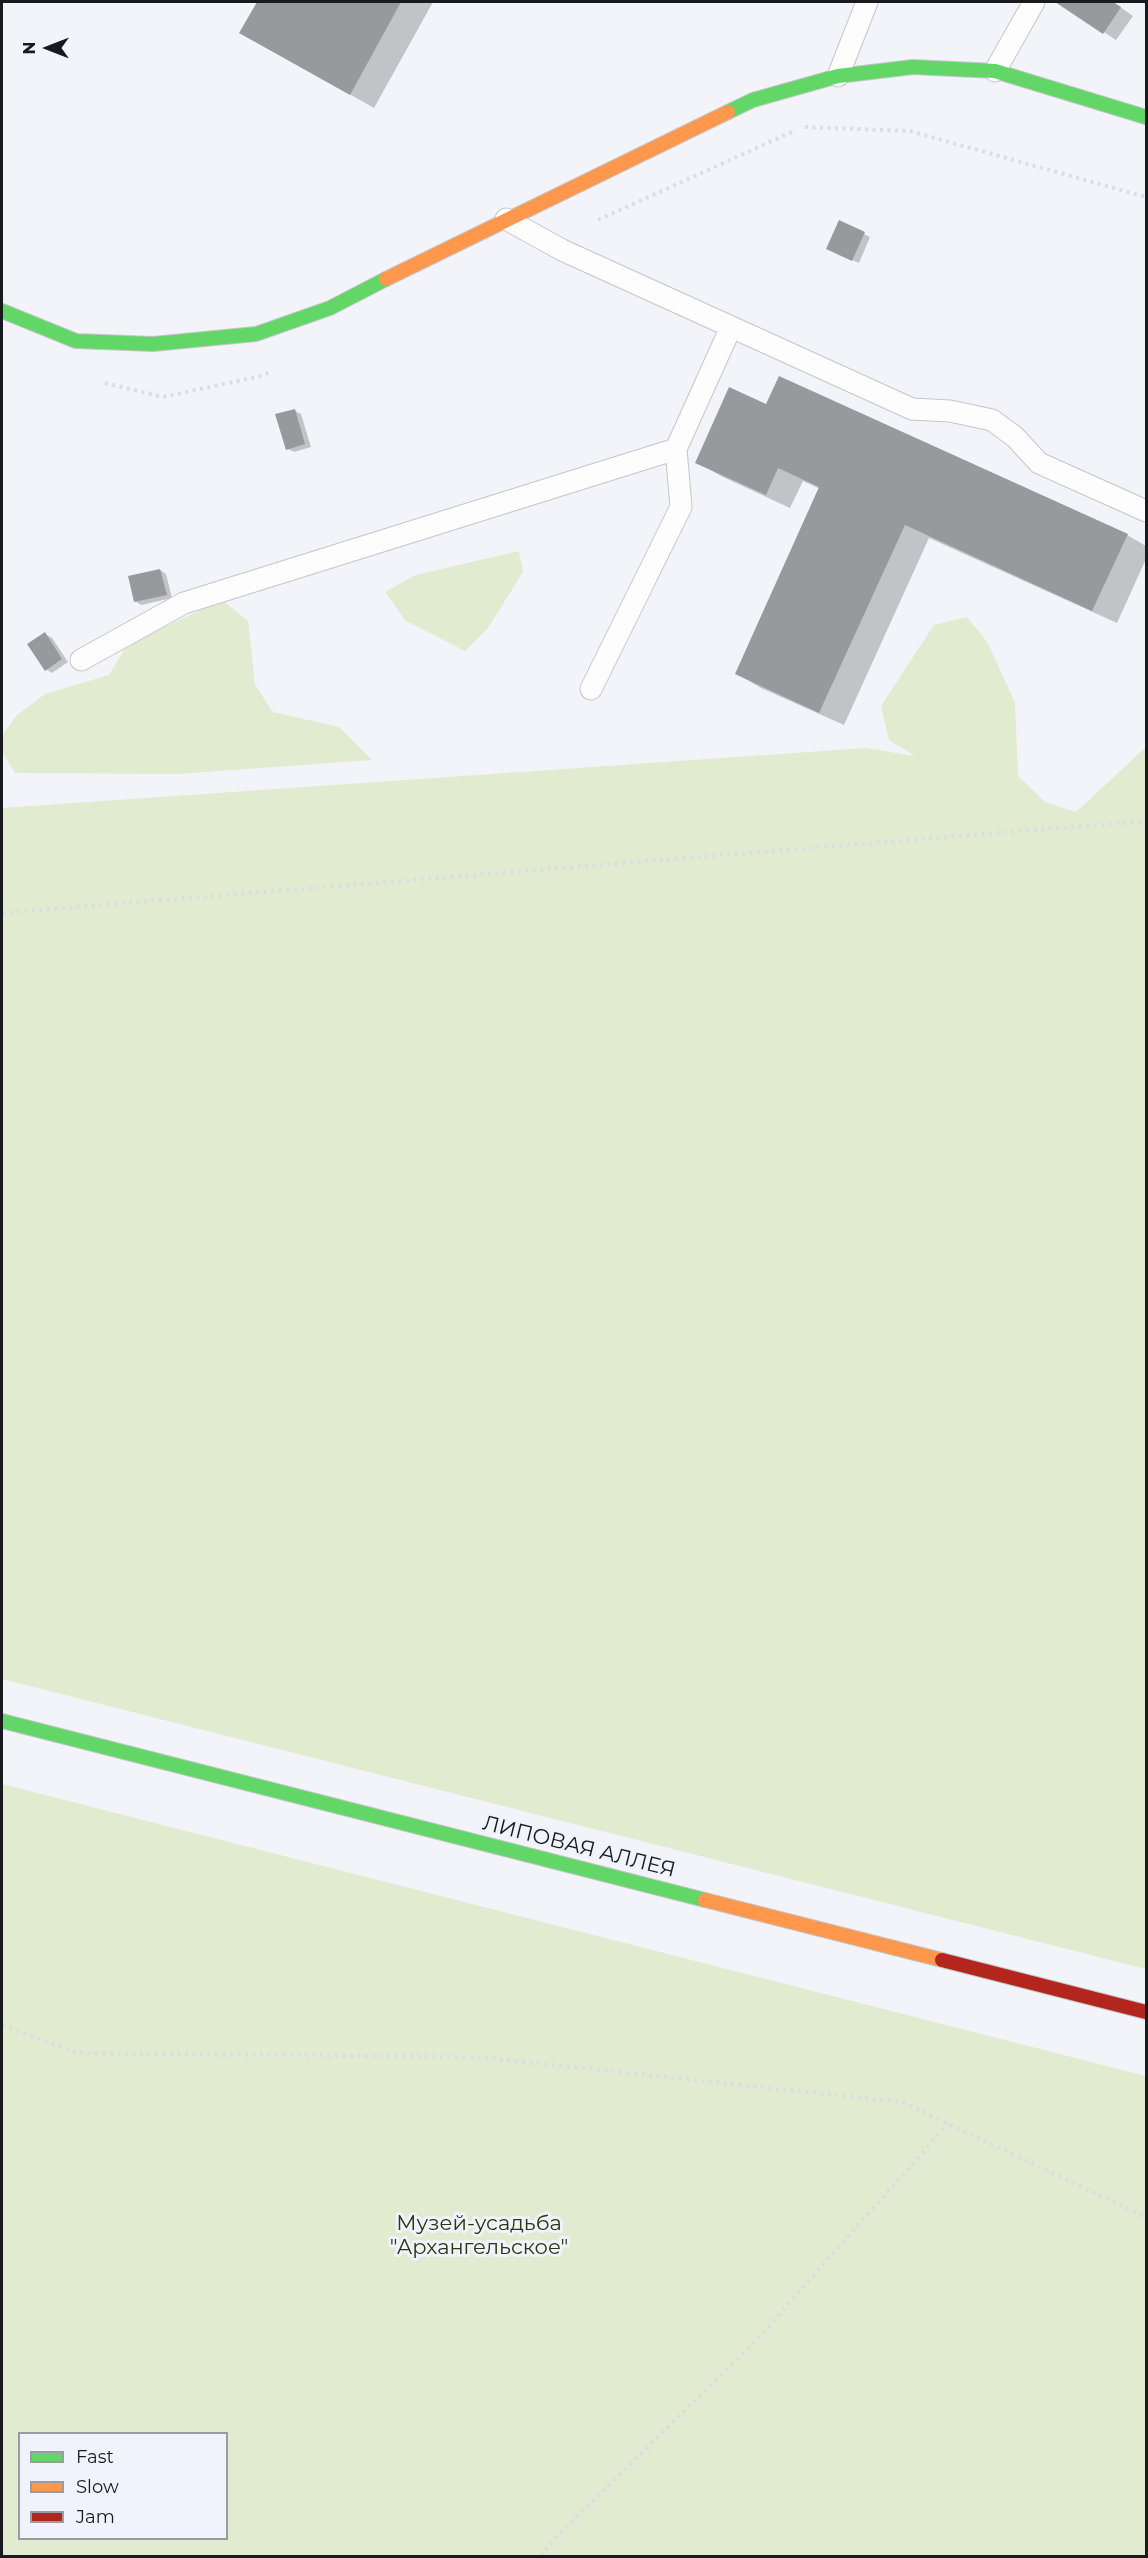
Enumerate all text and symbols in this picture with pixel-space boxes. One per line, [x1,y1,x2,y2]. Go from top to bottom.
north arrow [18,18,78,78]
text: N [20,42,39,54]
street label: ЛИПОВАЯ АЛЛЕЯ [480,1811,678,1883]
park label: Музей-усадьба "Архангельское" [390,2211,568,2261]
legend [18,2432,228,2540]
text: Fast [76,2446,114,2468]
text: Slow [76,2476,119,2498]
text: Jam [76,2506,115,2528]

